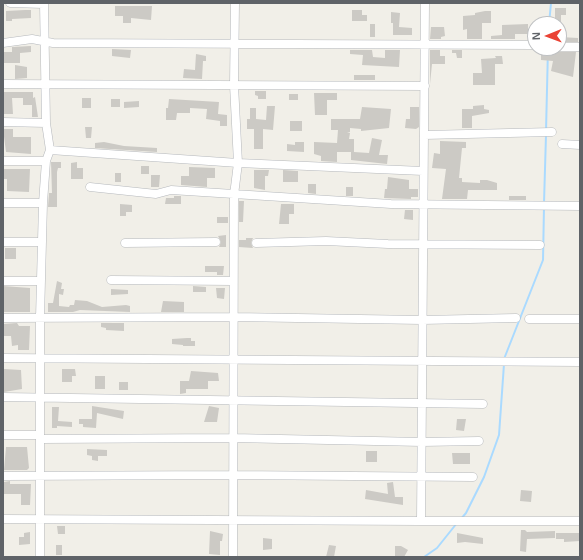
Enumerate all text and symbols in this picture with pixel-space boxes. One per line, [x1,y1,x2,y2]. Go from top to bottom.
north arrow [527,16,567,56]
text: N [530,32,542,40]

